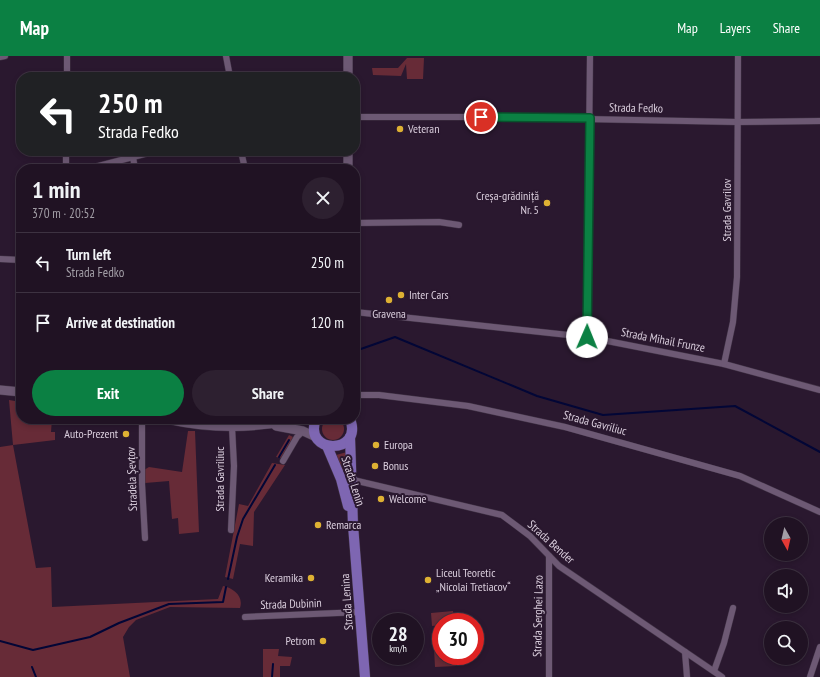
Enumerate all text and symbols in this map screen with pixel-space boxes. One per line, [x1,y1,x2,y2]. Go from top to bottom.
text: Map [20,16,49,40]
text: Map [677,19,698,37]
text: Layers [720,19,751,37]
text: Share [773,19,800,37]
text: 250 m [98,84,162,121]
icon: left [32,88,84,140]
pin [464,100,498,134]
street label: Strada Fedko [609,100,663,115]
icon: arrive [470,106,492,128]
text: Strada Fedko [98,120,179,143]
place label: Veteran [407,121,439,136]
marker: Veteran [395,124,405,134]
text: 1 min [32,174,80,205]
button: close [302,177,344,219]
street label: Strada Gavrilov [719,178,734,241]
place label: Creșa-grădiniță Nr. 5 [476,188,539,217]
marker: Creșa-grădiniță Nr. 5 [542,198,552,208]
text: 370 m · 20:52 [32,205,95,222]
text: Turn left [66,245,111,264]
icon: left [32,252,54,274]
text: 250 m [311,253,344,272]
text: Strada Fedko [66,264,124,281]
place label: Inter Cars [409,287,449,302]
marker: Inter Cars [396,290,406,300]
marker: Gravena [384,295,394,305]
place label: Gravena [372,306,406,321]
icon: arrive [32,312,54,334]
text: Arrive at destination [66,313,175,332]
text: 120 m [311,313,344,332]
position arrow [566,316,608,358]
street label: Strada Mihail Frunze [620,324,706,355]
button: Exit [32,370,184,416]
button: Share [192,370,344,416]
street label: Strada Gavriliuc [562,407,629,438]
place label: Auto-Prezent [64,426,119,441]
marker: Auto-Prezent [121,429,131,439]
place label: Europa [384,437,413,452]
marker: Europa [371,440,381,450]
street label: Stradela Șevțov [123,446,140,511]
street label: Strada Gavriliuc [212,446,227,512]
street label: Strada Lenin [338,454,369,508]
place label: Bonus [383,458,408,473]
marker: Bonus [370,461,380,471]
place label: Welcome [389,491,426,506]
marker: Welcome [376,494,386,504]
place label: Remarca [326,517,361,532]
street label: Strada Bender [525,517,579,567]
north arrow [764,517,808,561]
map controls [764,517,808,665]
marker: Remarca [313,520,323,530]
place label: Liceul Teoretic „Nicolai Tretiacov“ [436,565,511,594]
button: sound [764,569,808,613]
place label: Keramika [265,570,303,585]
marker: Keramika [306,573,316,583]
street label: Strada Lenina [337,573,356,631]
marker: Liceul Teoretic „Nicolai Tretiacov“ [423,575,433,585]
street label: Strada Serghei Lazo [529,575,546,657]
street label: Strada Dubinin [260,595,322,612]
speed limit sign: 30 [432,613,484,665]
text: 28 [388,621,408,647]
button: search [764,621,808,665]
place label: Petrom [285,633,315,648]
marker: Petrom [318,636,328,646]
text: km/h [389,642,407,655]

